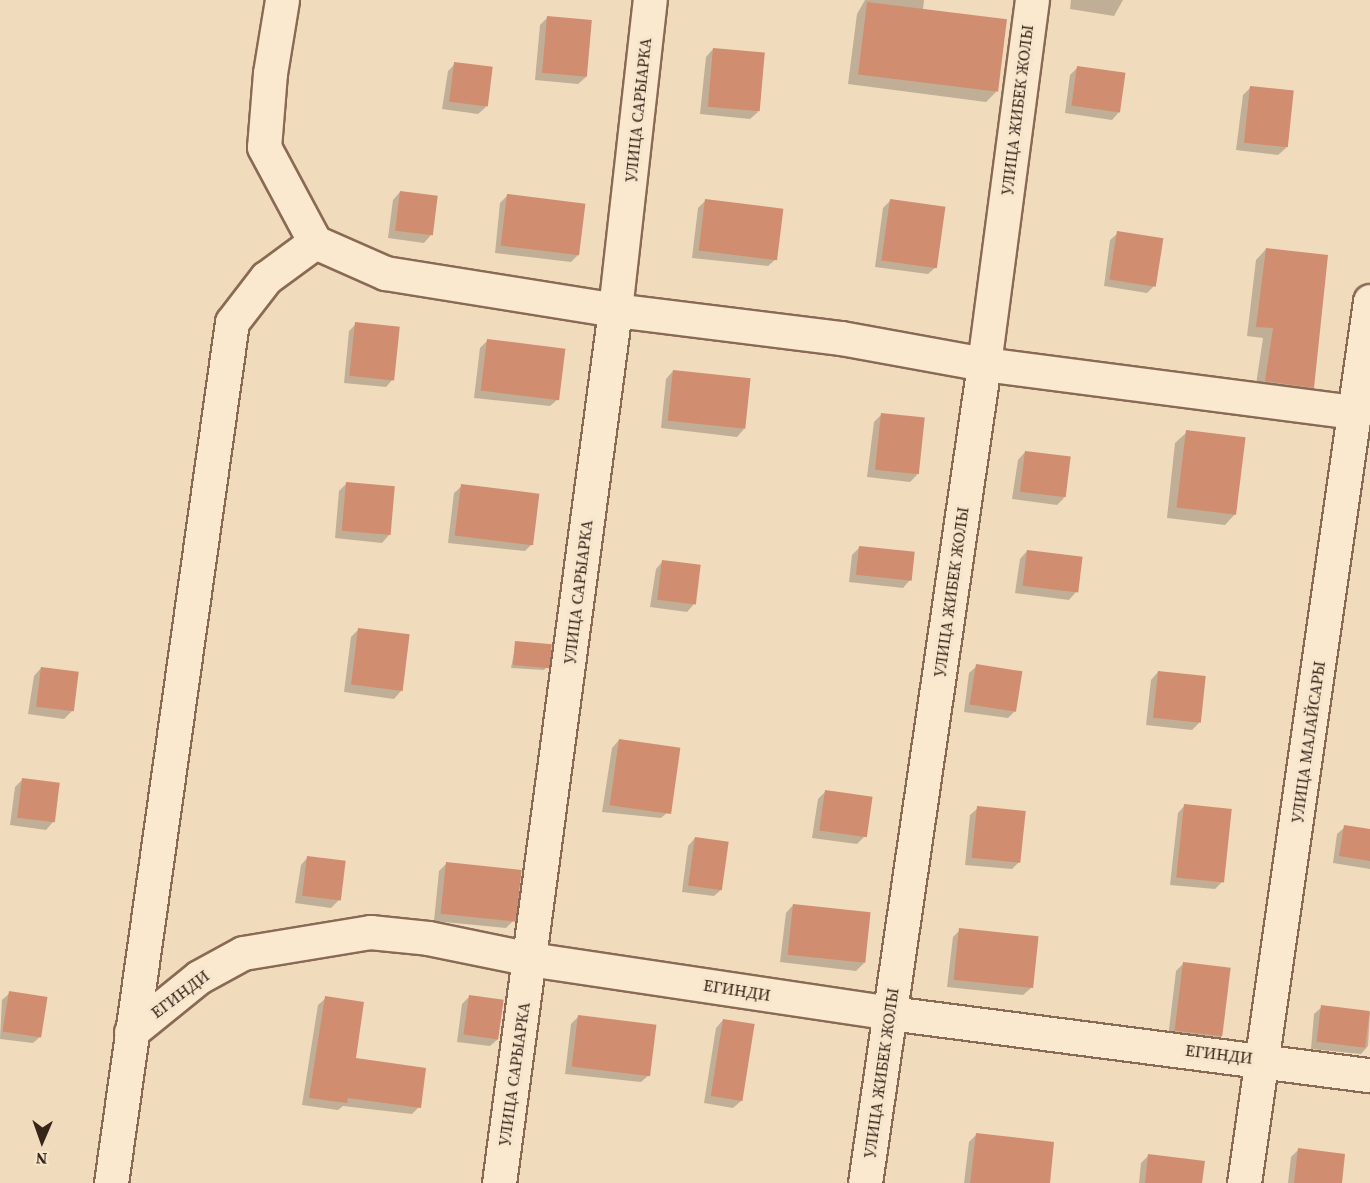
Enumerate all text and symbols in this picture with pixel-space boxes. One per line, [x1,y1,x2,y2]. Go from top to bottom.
street label: УЛИЦА ЖИБЕК ЖОЛЫ [997,24,1037,196]
street label: УЛИЦА САРЫАРКА [621,37,655,183]
street label: УЛИЦА ЖИБЕК ЖОЛЫ [930,506,972,678]
street label: УЛИЦА САРЫАРКА [560,519,596,665]
street label: УЛИЦА МАЛАЙСАРЫ [1287,660,1329,824]
street label: ЕГИНДИ [147,966,213,1022]
street label: ЕГИНДИ [702,975,772,1005]
street label: УЛИЦА ЖИБЕК ЖОЛЫ [860,987,902,1159]
street label: УЛИЦА САРЫАРКА [494,1001,534,1147]
street label: ЕГИНДИ [1184,1040,1254,1068]
north arrow [12,1111,72,1171]
text: N [35,1148,48,1170]

